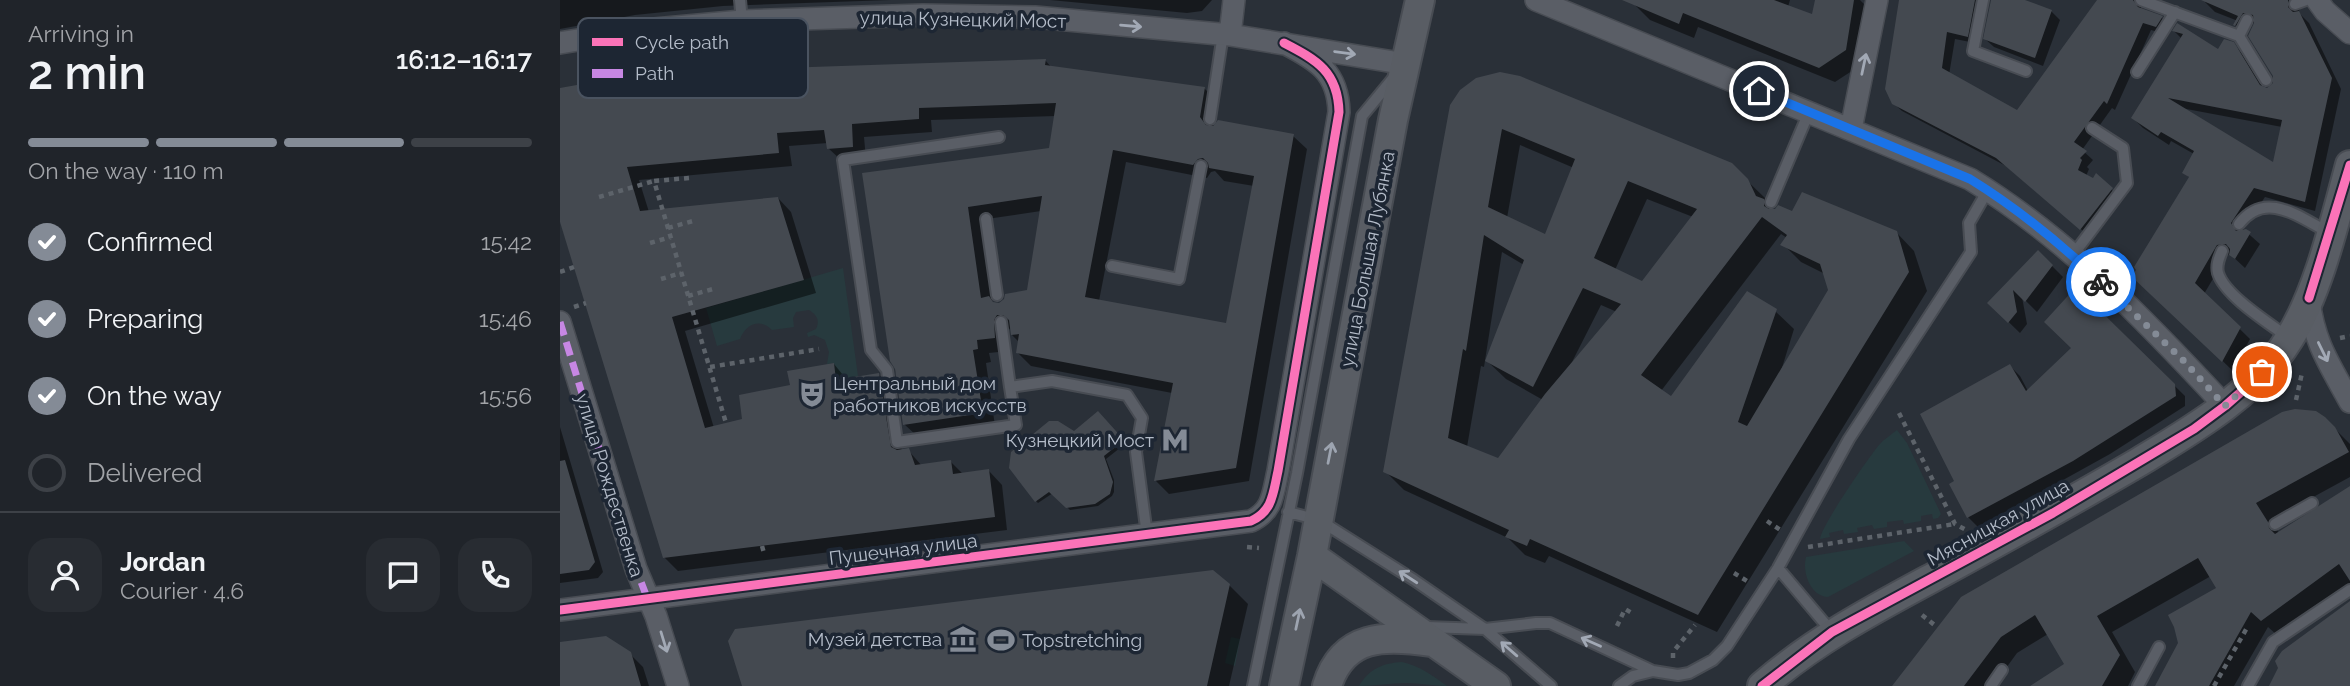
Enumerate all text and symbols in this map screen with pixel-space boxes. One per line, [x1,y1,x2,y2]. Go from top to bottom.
street label: улица Кузнецкий Мост [859,6,1067,32]
legend [578,18,808,98]
text: Arriving in [28,20,134,47]
one-way arrow [1119,20,1141,33]
text: Cycle path [635,31,729,53]
text: 16:12–16:17 [396,45,532,75]
text: 2 min [28,46,146,100]
one-way arrow [1333,47,1356,60]
one-way arrow [1857,53,1871,76]
pin [1729,61,1789,121]
text: Path [635,62,674,84]
icon: home [1740,72,1778,110]
street label: улица Большая Лубянка [1335,149,1399,369]
text: On the way · 110 m [28,157,224,184]
icon: check [28,223,66,261]
text: Confirmed [87,227,213,257]
text: 15:42 [481,228,532,255]
courier [2066,247,2136,317]
icon: bike [2082,263,2120,301]
icon: check [28,300,66,338]
text: Preparing [87,304,203,334]
text: 15:46 [479,305,532,332]
one-way arrow [2317,341,2330,362]
pin [2232,342,2292,402]
icon: bag [2243,353,2281,391]
place label: Центральный дом работников искусств [833,372,1027,416]
icon: check [28,377,66,415]
theatre icon: Центральный дом работников искусств [797,379,827,409]
text: On the way [87,381,222,411]
text: 15:56 [479,382,532,409]
street label: улица Рождественка [572,390,648,580]
metro station icon: Кузнецкий Мост [1160,425,1190,455]
place label: Кузнецкий Мост [1006,429,1154,451]
one-way arrow [1324,442,1338,465]
text: Delivered [87,458,202,488]
street label: Мясницкая улица [1923,474,2073,570]
street label: Пушечная улица [828,529,978,569]
button: person [28,538,102,612]
button: chat [366,538,440,612]
button: phone [458,538,532,612]
text: Jordan [120,547,206,577]
one-way arrow [1399,569,1418,584]
text: Courier · 4.6 [120,577,244,604]
one-way arrow [1292,608,1306,631]
museum icon: Музей детства [948,624,978,654]
sports icon: Topstretching [986,625,1016,655]
place label: Музей детства [808,628,942,650]
place label: Topstretching [1022,629,1142,651]
one-way arrow [659,631,671,653]
one-way arrow [1581,635,1603,648]
one-way arrow [1500,641,1518,657]

